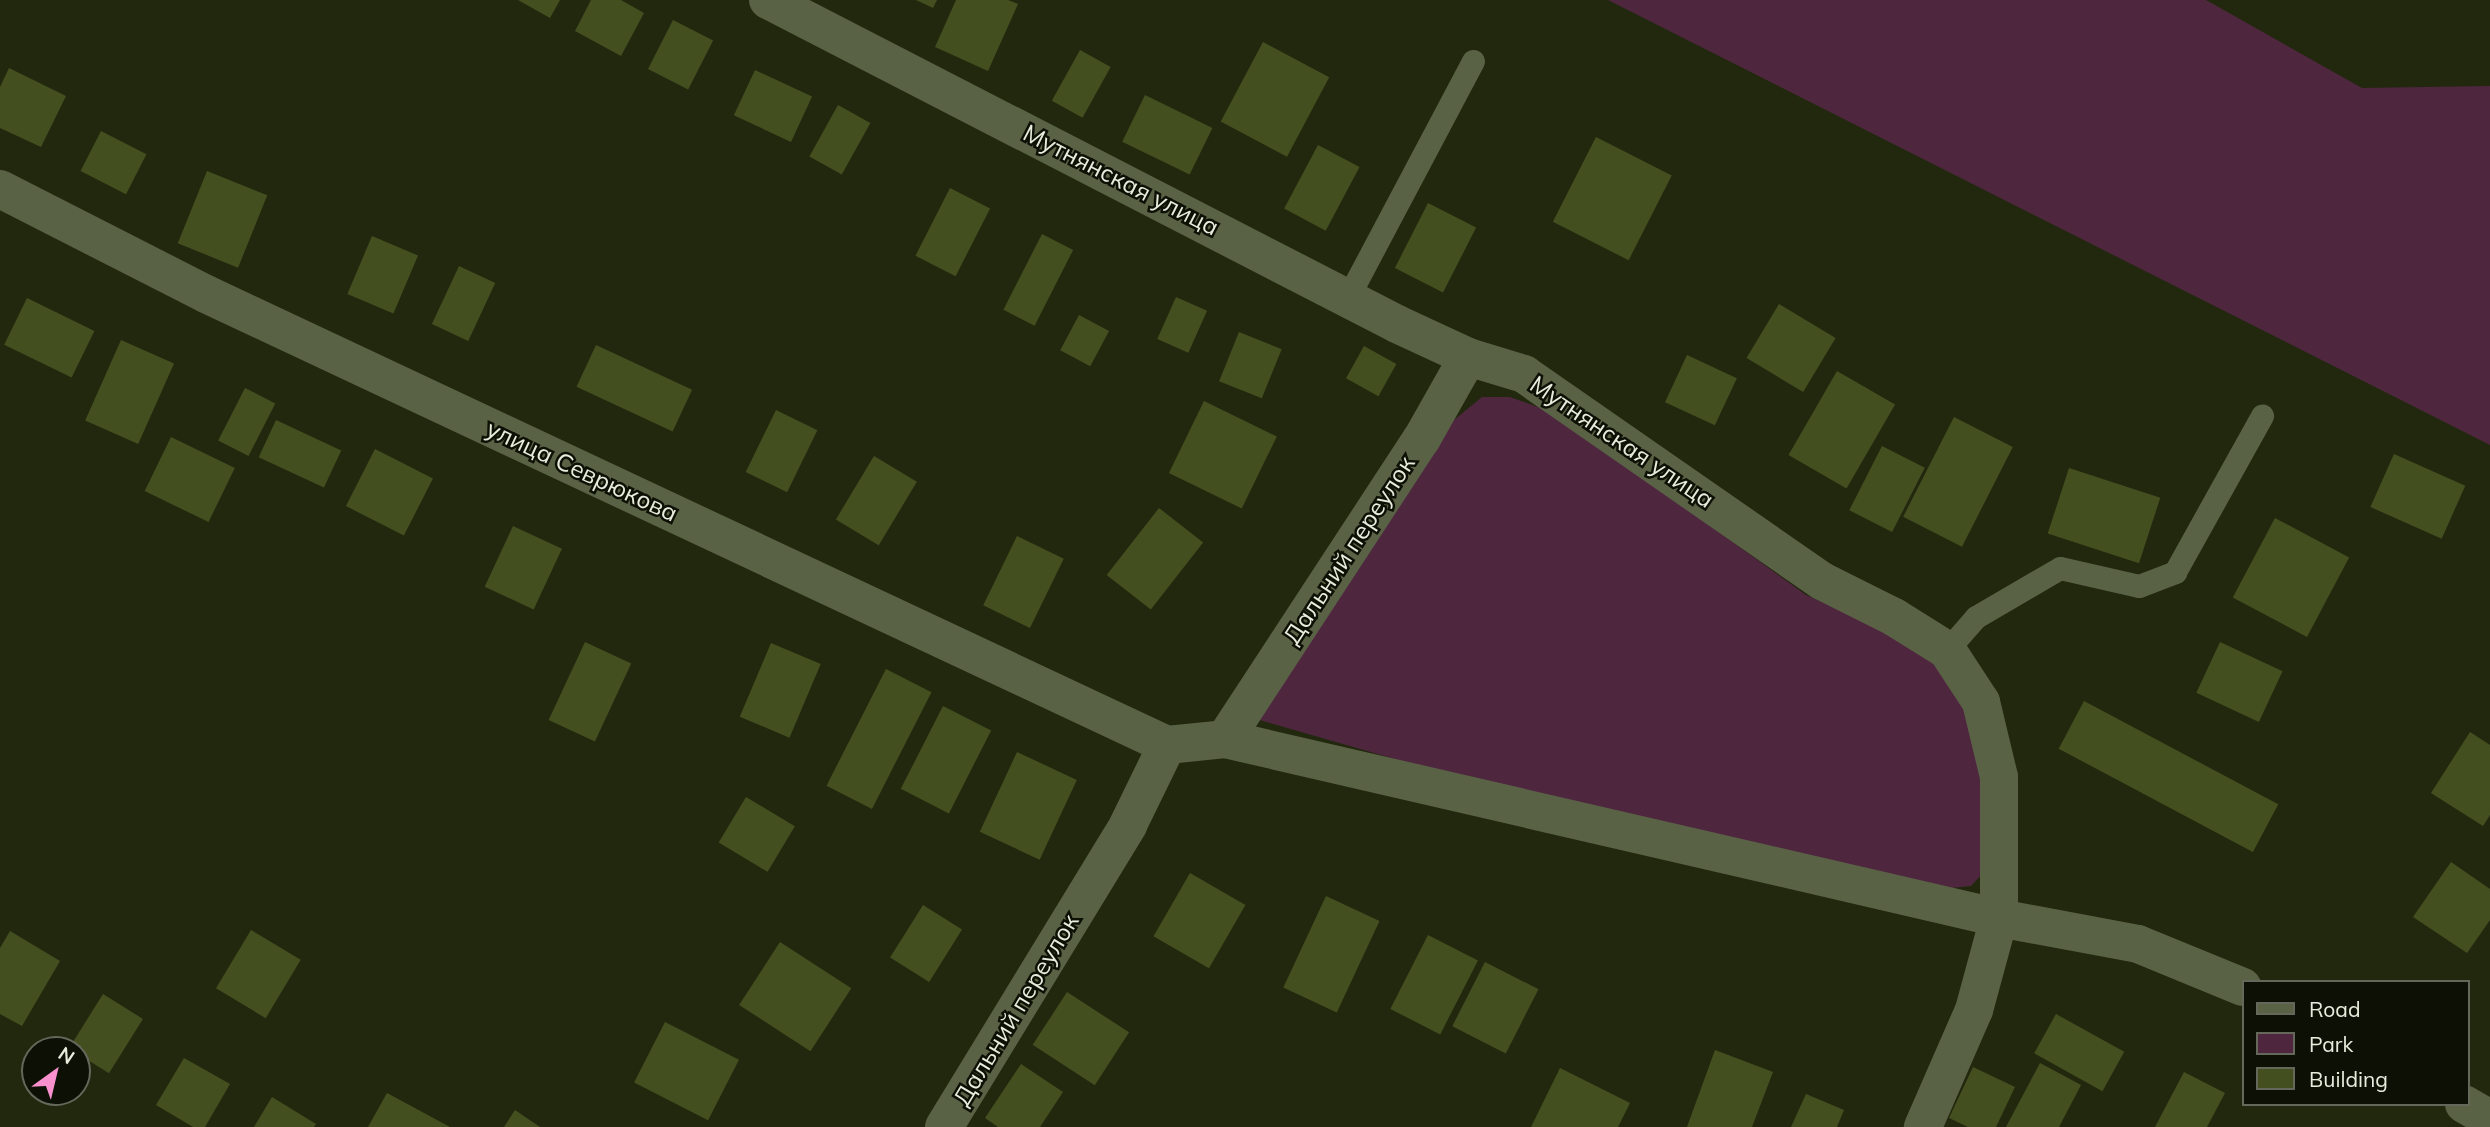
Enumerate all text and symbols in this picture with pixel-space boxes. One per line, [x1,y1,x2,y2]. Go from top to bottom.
street label: Мутнянская улица [1018,118,1224,242]
street label: Мутнянская улица [1525,370,1719,514]
street label: улица Севрюкова [482,414,682,528]
street label: Дальний переулок [1277,450,1421,650]
street label: Дальний переулок [947,909,1085,1111]
legend [2242,980,2469,1106]
text: Road [2309,996,2360,1022]
text: Park [2309,1031,2353,1057]
north arrow [21,1036,91,1106]
text: N [54,1041,79,1069]
text: Building [2309,1066,2388,1092]

